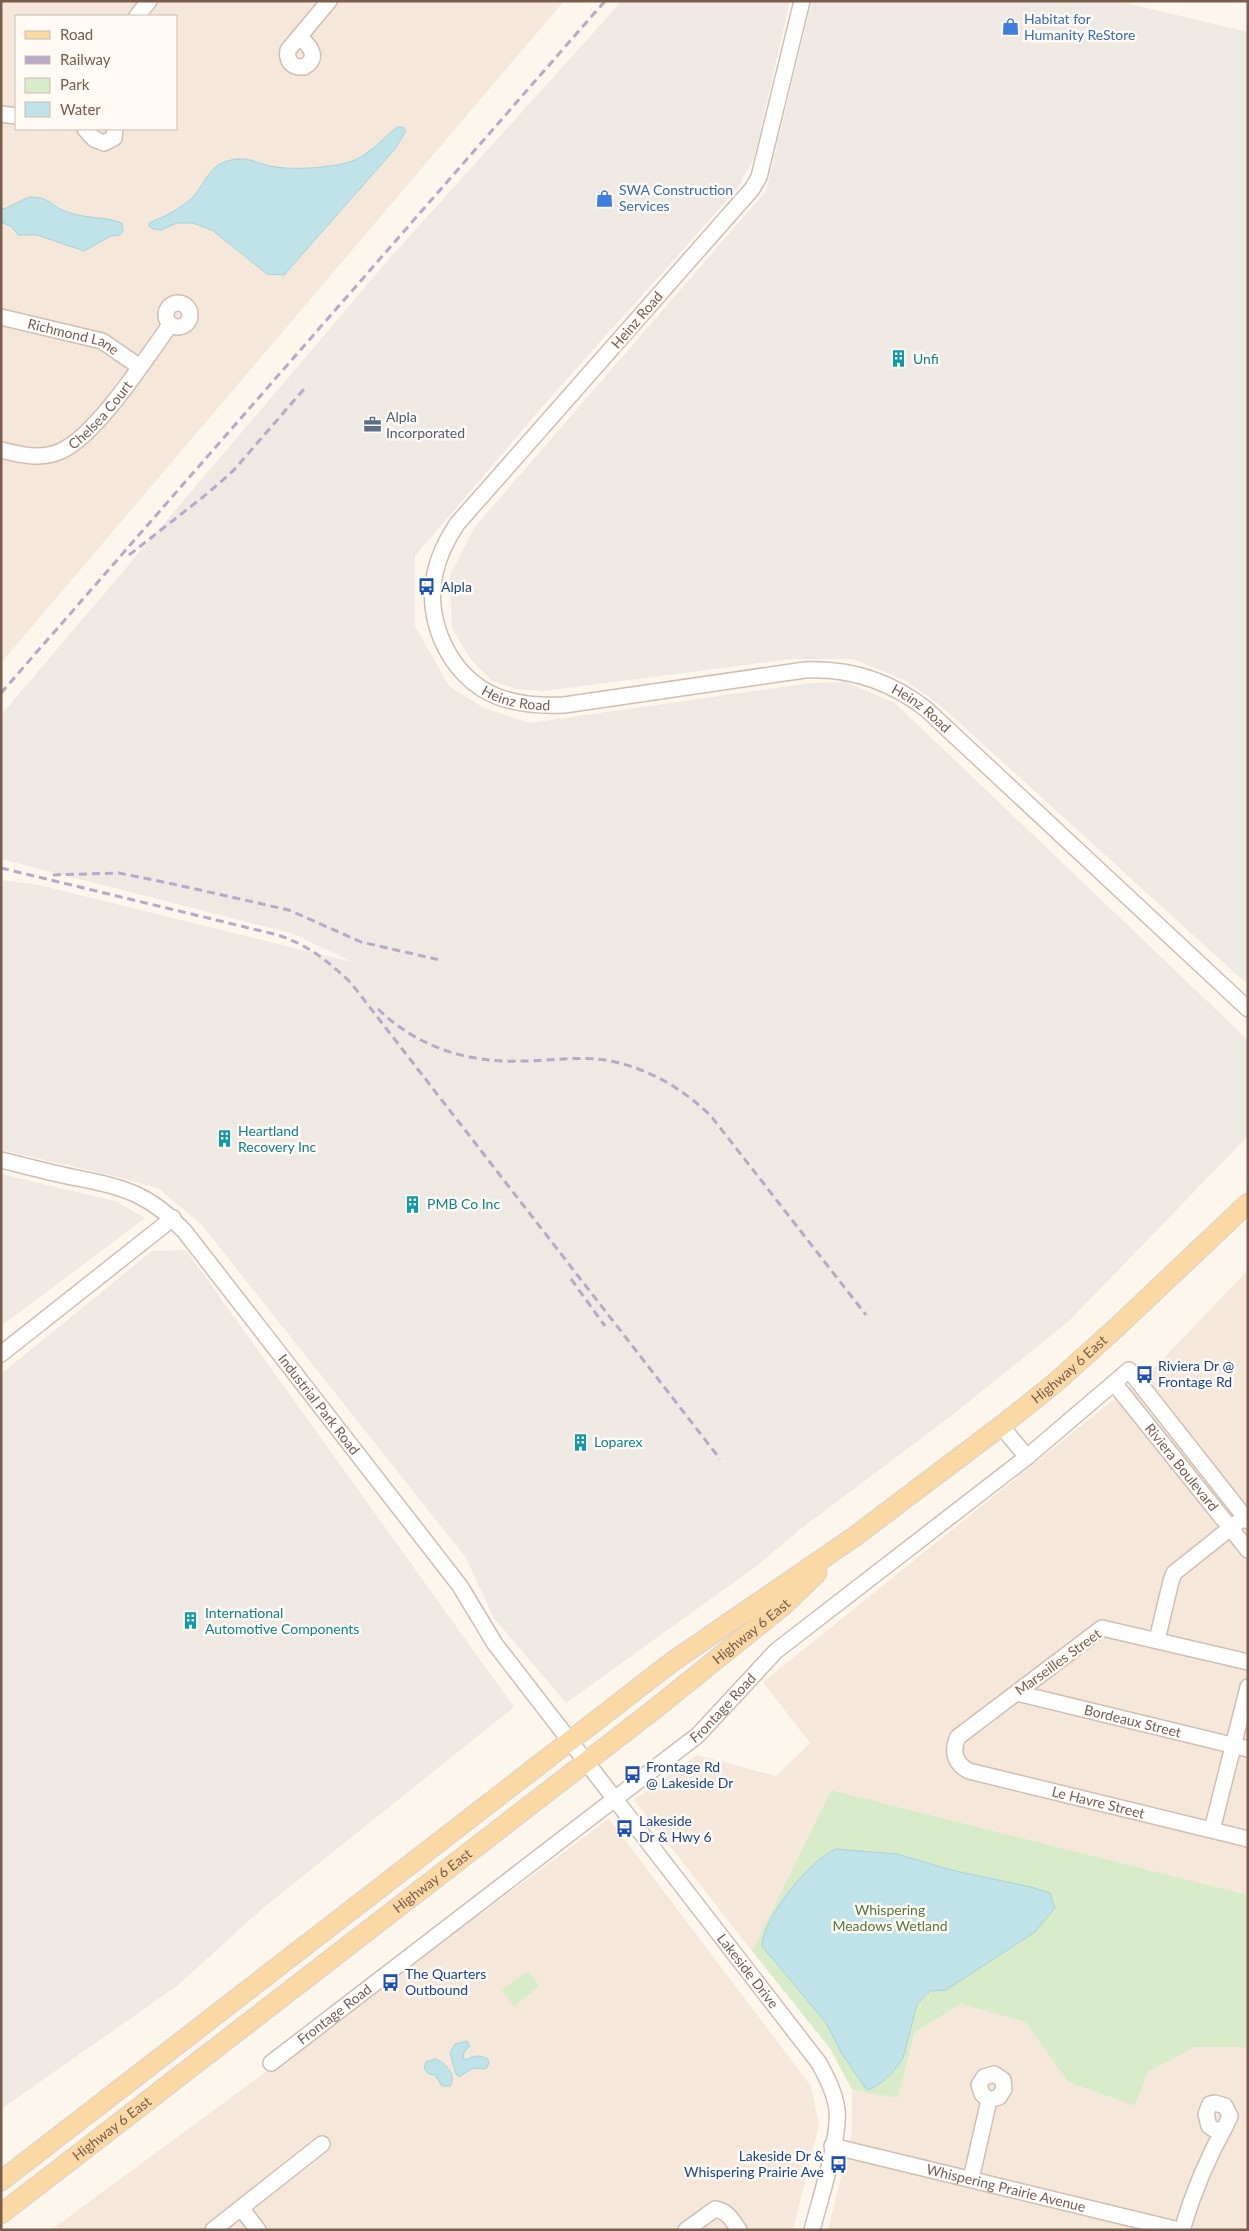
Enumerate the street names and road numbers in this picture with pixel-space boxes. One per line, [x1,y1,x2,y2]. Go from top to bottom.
street label: Heinz Road [607,288,666,352]
street label: Richmond Lane [26,315,122,358]
street label: Chelsea Court [65,377,135,453]
street label: Heinz Road [889,680,955,736]
street label: Heinz Road [479,682,550,713]
street label: Highway 6 East [1028,1331,1110,1407]
street label: Industrial Park Road [275,1350,364,1458]
street label: Riviera Boulevard [1142,1420,1222,1514]
street label: Highway 6 East [709,1595,794,1667]
street label: Marseilles Street [1011,1625,1104,1698]
street label: Frontage Road [686,1669,759,1746]
street label: Bordeaux Street [1083,1701,1183,1741]
street label: Le Havre Street [1050,1783,1146,1822]
street label: Highway 6 East [389,1845,475,1916]
street label: Lakeside Drive [714,1930,782,2011]
street label: Frontage Road [294,1980,375,2048]
street label: Highway 6 East [69,2092,154,2164]
street label: Whispering Prairie Avenue [925,2160,1087,2215]

